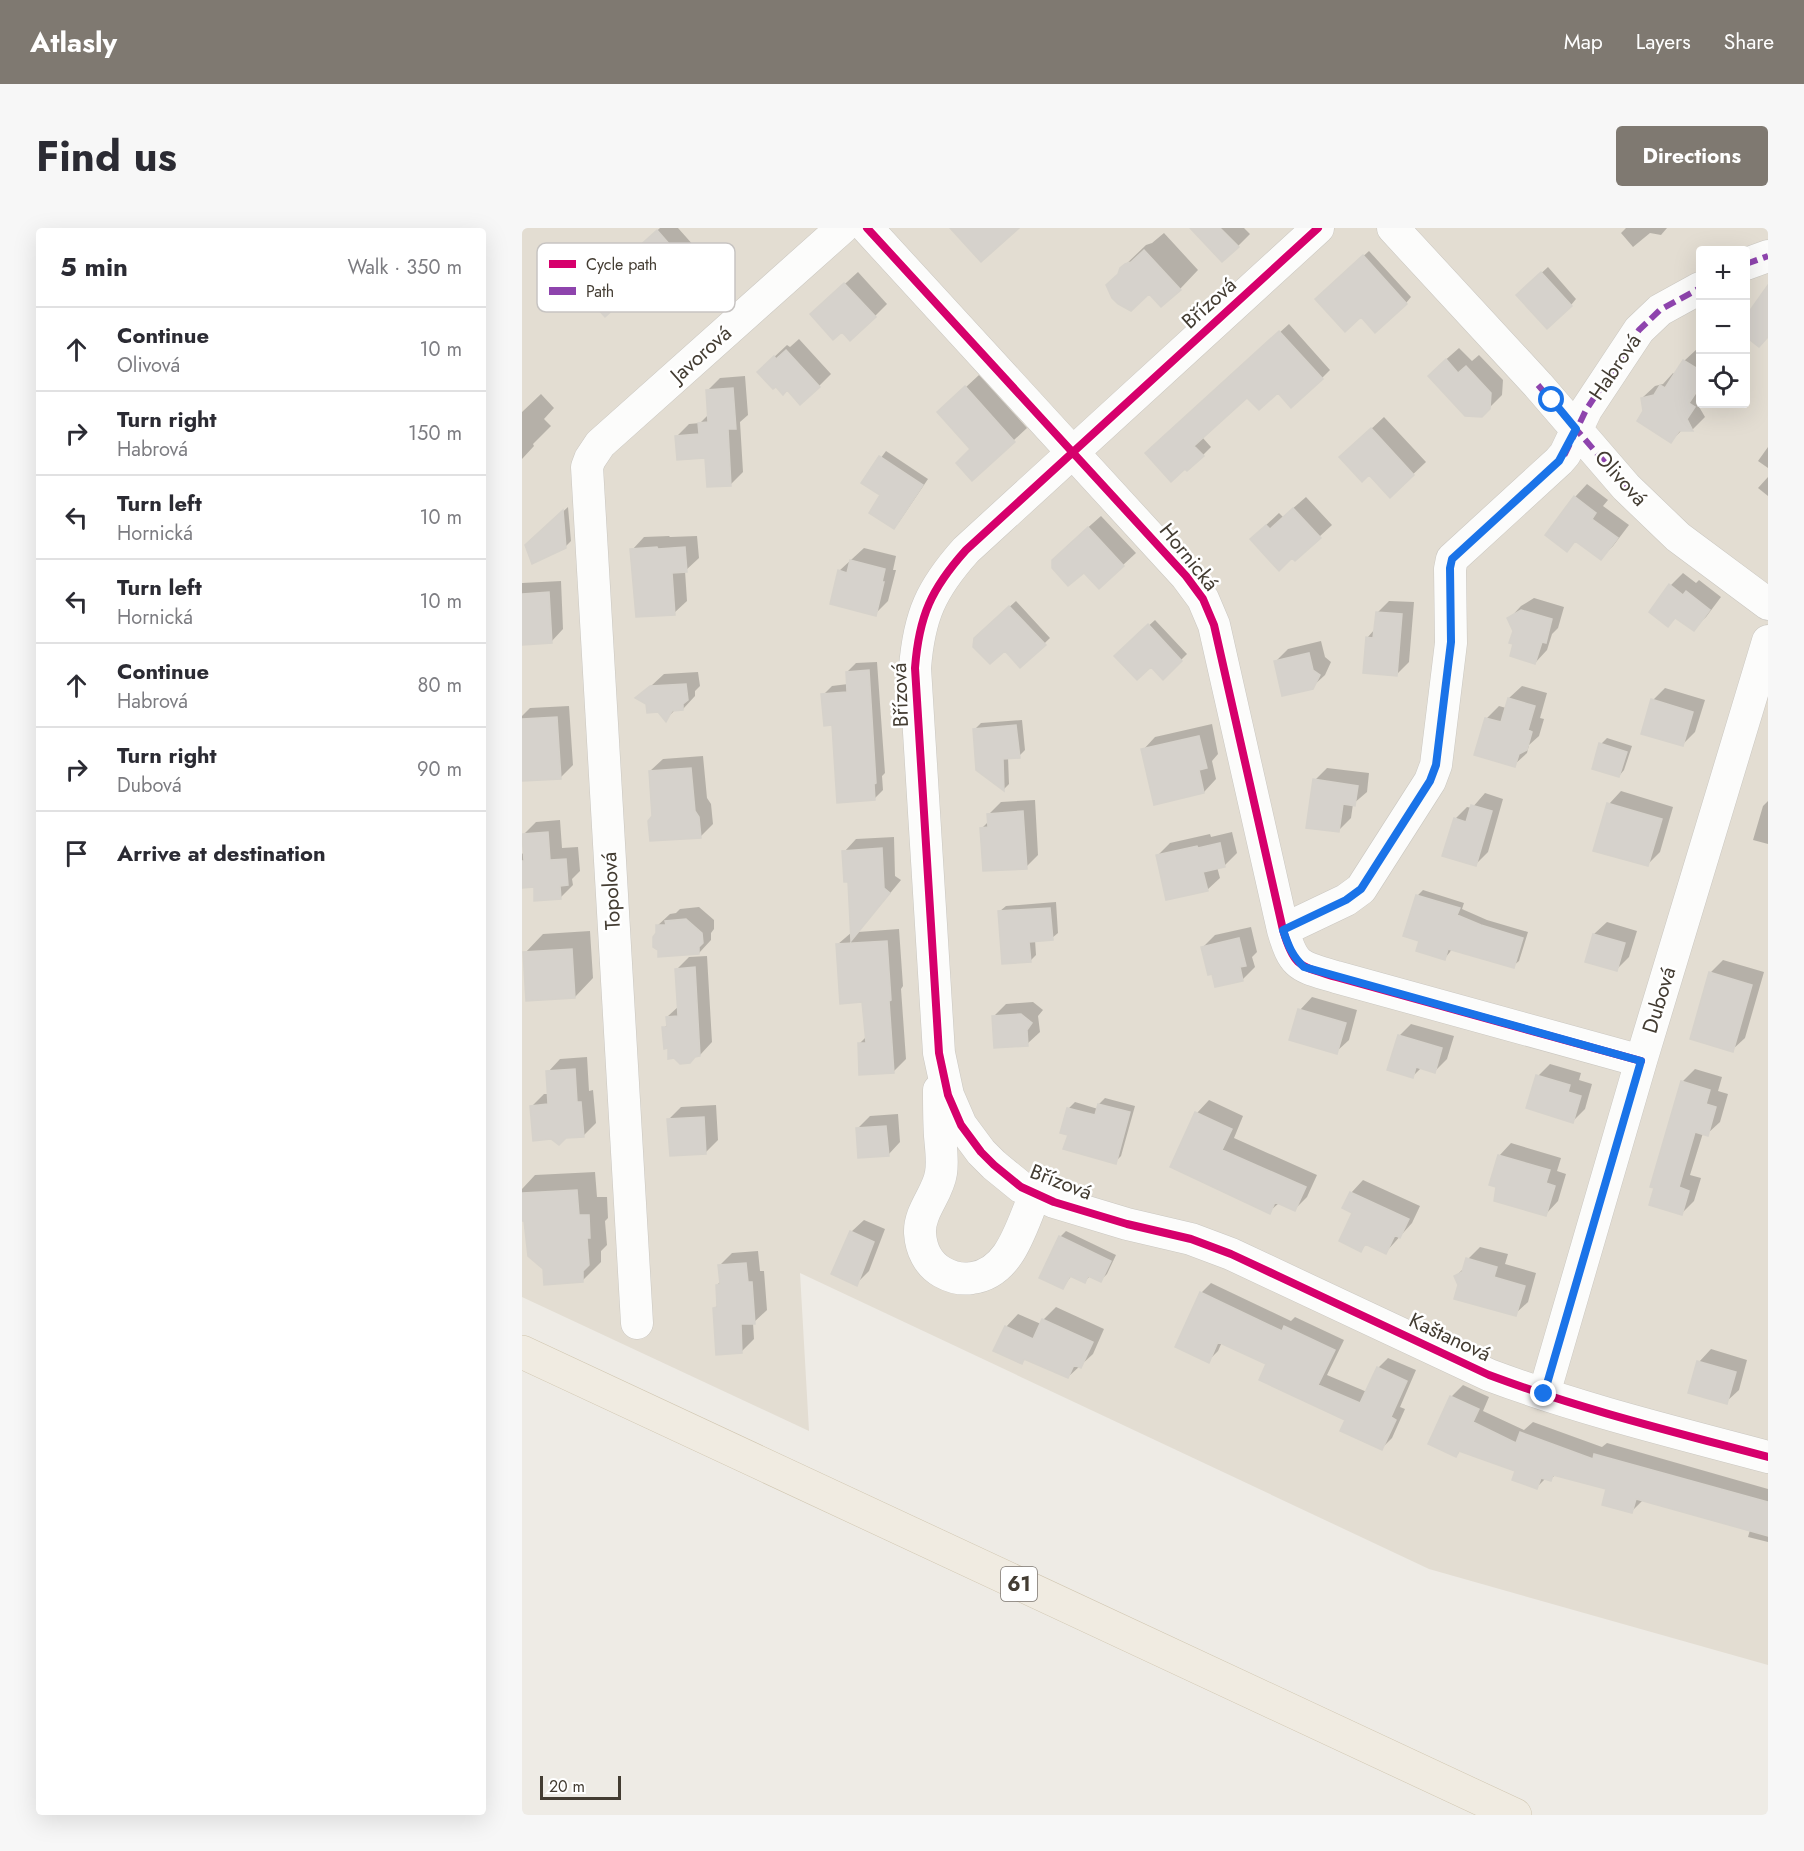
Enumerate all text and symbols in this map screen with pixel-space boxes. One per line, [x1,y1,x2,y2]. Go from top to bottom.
text: Atlasly [30,22,117,63]
text: Map [1564,27,1603,57]
text: Layers [1636,27,1691,57]
text: Share [1724,27,1774,57]
text: Find us [36,126,177,187]
button: Directions [1616,126,1768,186]
legend [537,243,735,312]
map controls [1696,246,1750,408]
button: + [1696,246,1750,300]
text: 5 min [60,248,128,286]
text: Walk · 350 m [347,253,462,282]
text: Cycle path [586,253,657,276]
street label: Břízová [1175,270,1243,336]
text: Path [586,280,614,303]
button: − [1696,300,1750,354]
street label: Javorová [662,318,738,392]
text: Continue [117,319,209,351]
street label: Habrová [1582,328,1648,406]
icon: ahead [60,333,93,366]
text: 10 m [419,335,462,364]
text: Olivová [117,351,180,380]
button: locate [1696,354,1750,408]
route start [1538,386,1564,412]
text: Turn right [117,403,217,435]
icon: right [60,417,93,450]
text: 150 m [408,419,462,448]
text: Habrová [117,435,188,464]
street label: Olivová [1588,443,1654,513]
text: Turn left [117,487,202,519]
icon: left [60,501,93,534]
text: 10 m [419,503,462,532]
street label: Hornická [1152,517,1226,597]
text: Hornická [117,519,193,548]
text: Turn left [117,571,202,603]
icon: left [60,585,93,618]
text: 10 m [419,587,462,616]
text: Hornická [117,603,193,632]
text: Continue [117,655,209,687]
street label: Břízová [884,662,916,728]
icon: ahead [60,669,93,702]
text: 80 m [417,671,462,700]
text: Habrová [117,687,188,716]
text: Turn right [117,739,217,771]
icon: right [60,753,93,786]
text: 90 m [417,755,462,784]
text: Dubová [117,771,182,800]
icon: arrive [60,837,93,870]
text: Arrive at destination [117,837,326,869]
street label: Topolová [594,851,628,931]
street label: Dubová [1635,963,1683,1037]
street label: Břízová [1026,1156,1096,1208]
street label: Kaštanová [1404,1305,1496,1369]
route end [1530,1380,1556,1406]
road number: 61 [1001,1567,1037,1601]
scale bar [540,1773,621,1800]
text: 20 m [549,1775,585,1798]

